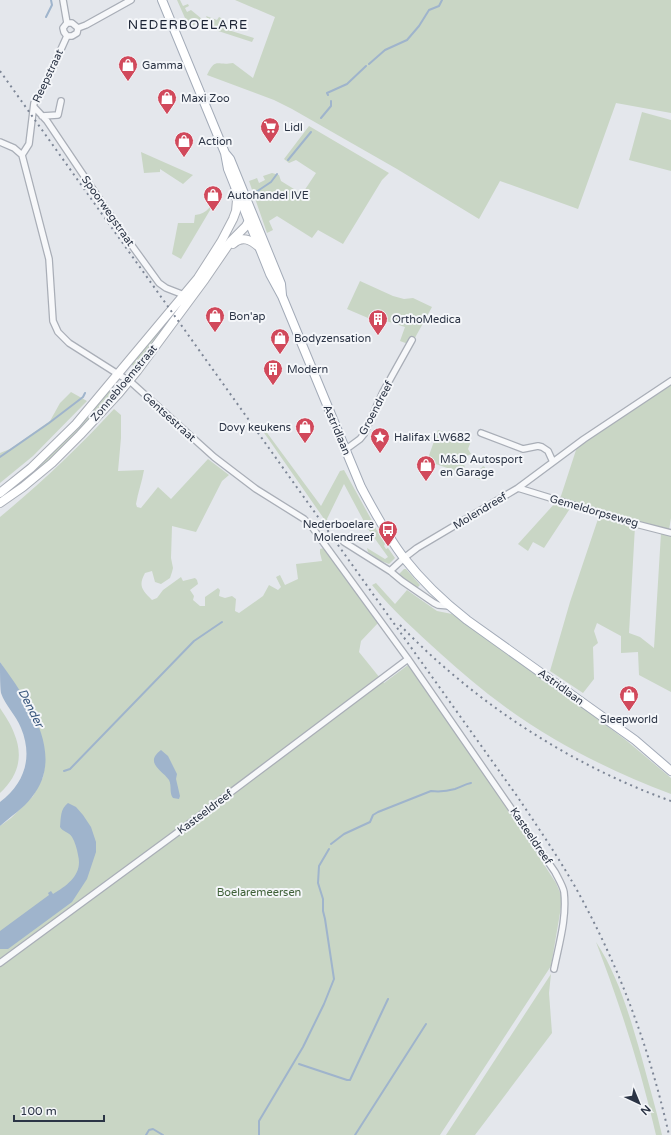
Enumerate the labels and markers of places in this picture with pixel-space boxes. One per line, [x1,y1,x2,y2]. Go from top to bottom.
shop icon: Gamma [117,54,139,82]
place label: Gamma [142,59,183,72]
shop icon: Maxi Zoo [156,87,178,115]
place label: Maxi Zoo [181,92,230,105]
supermarket icon: Lidl [259,116,281,144]
place label: Lidl [284,121,303,134]
shop icon: Action [173,130,195,158]
place label: Action [198,135,232,148]
shop icon: Autohandel IVE [202,184,224,212]
place label: Autohandel IVE [227,189,309,202]
shop icon: Bon'ap [204,305,226,333]
building icon: OrthoMedica [367,308,389,336]
place label: Bon'ap [229,310,266,323]
place label: OrthoMedica [392,313,461,326]
shop icon: Bodyzensation [269,327,291,355]
place label: Bodyzensation [294,332,371,345]
building icon: Modern [262,358,284,386]
place label: Modern [287,363,328,376]
shop icon: Dovy keukens [294,416,316,444]
place label: Dovy keukens [219,421,291,434]
place icon: Halifax LW682 [369,426,391,454]
place label: Halifax LW682 [394,431,471,444]
place label: M&D Autosport en Garage [440,453,523,479]
shop icon: M&D Autosport en Garage [415,454,437,482]
place label: Nederboelare Molendreef [303,518,375,544]
bus stop icon: Nederboelare Molendreef [377,519,399,547]
shop icon: Sleepworld [618,684,640,712]
place label: Sleepworld [600,713,658,726]

